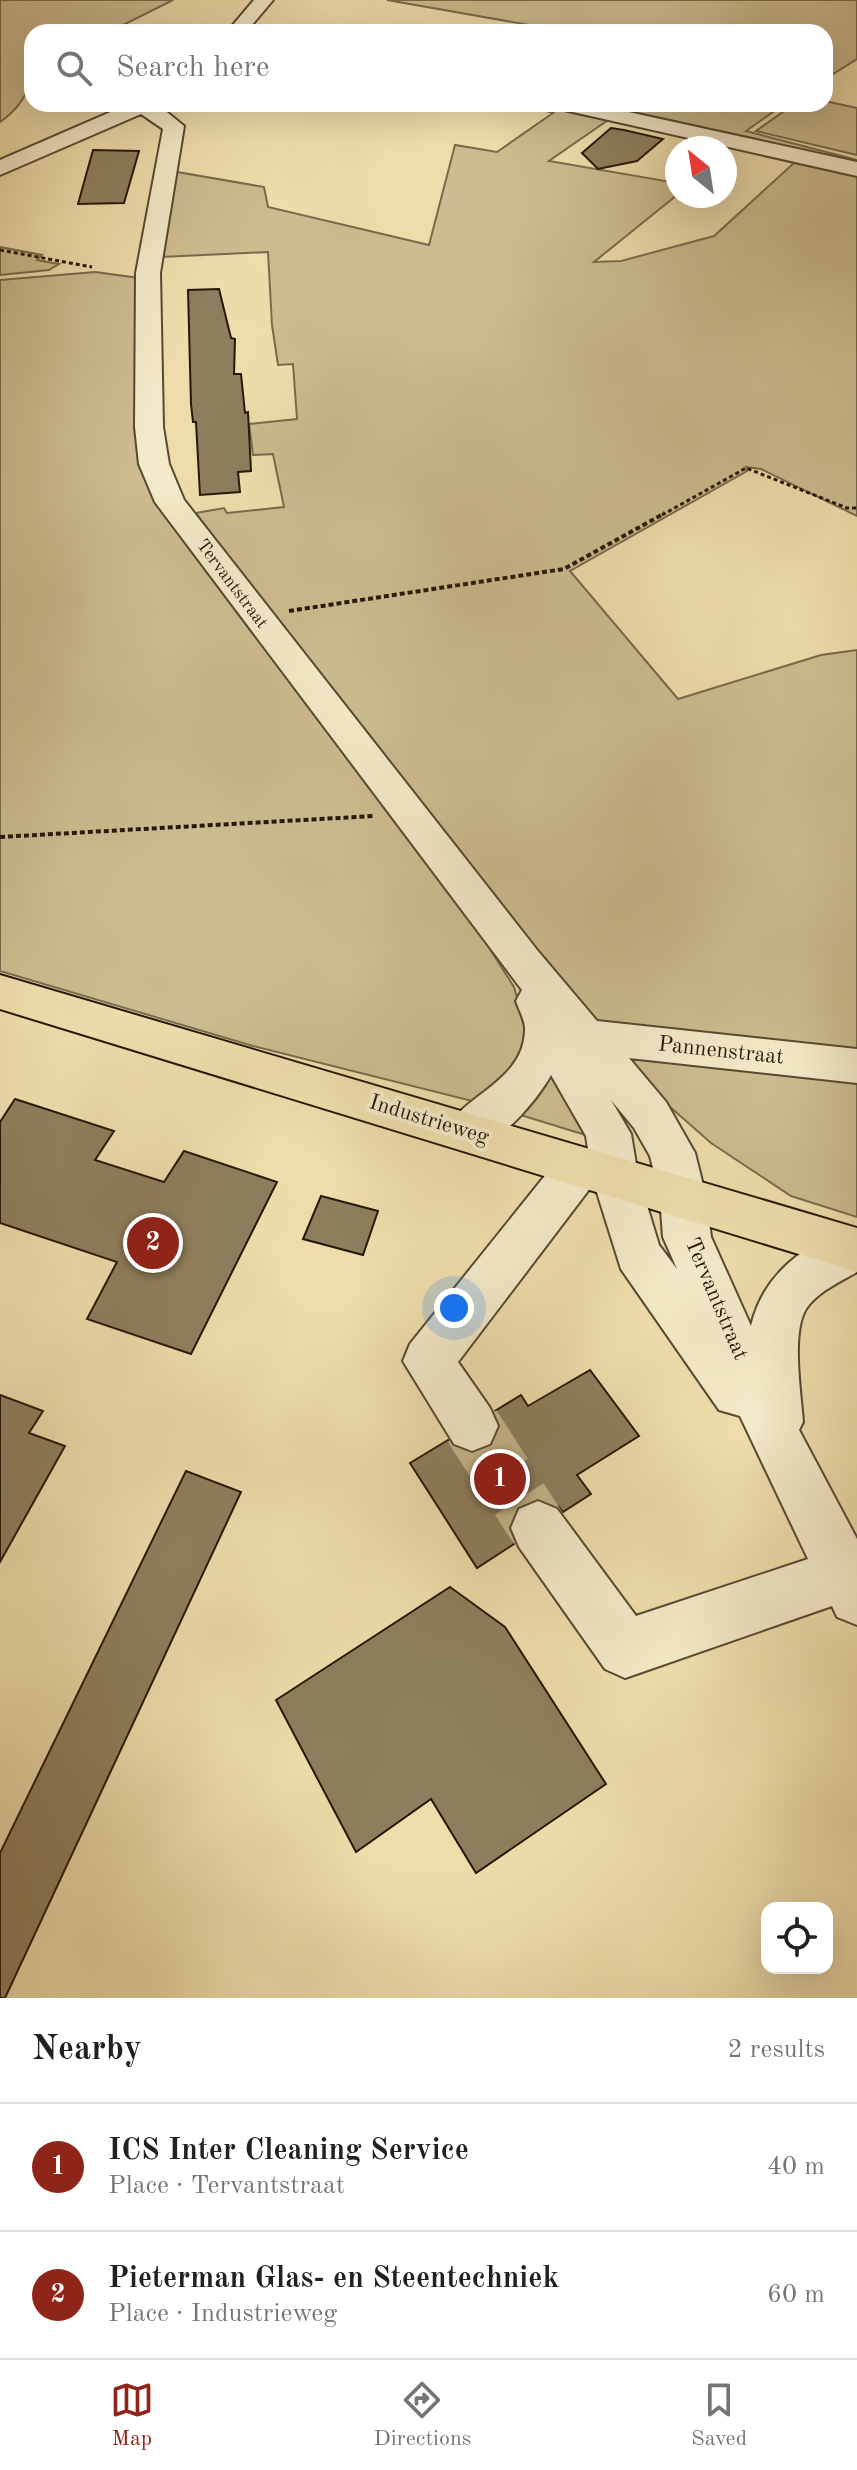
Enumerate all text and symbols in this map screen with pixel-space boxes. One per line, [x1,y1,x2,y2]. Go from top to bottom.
search box [24,24,833,112]
icon: search [52,46,96,90]
text: Search here [116,53,270,83]
north arrow [665,136,737,208]
street label: Tervantstraat [193,536,271,632]
street label: Pannenstraat [657,1033,785,1069]
street label: Industrieweg [366,1091,492,1149]
pin: 2 [127,1213,179,1273]
street label: Tervantstraat [680,1235,752,1363]
your location [434,1288,474,1328]
pin: 1 [474,1449,526,1509]
map controls [761,1902,833,1974]
button: locate [761,1902,833,1974]
text: Nearby [32,2033,142,2067]
text: 2 results [727,2037,825,2063]
text: ICS Inter Cleaning Service [108,2136,469,2166]
text: 1 [50,2154,66,2180]
text: 40 m [767,2154,825,2180]
text: Place · Tervantstraat [108,2173,345,2199]
text: Pieterman Glas- en Steentechniek [108,2264,559,2294]
text: 2 [50,2282,66,2308]
text: 60 m [767,2282,825,2308]
text: Place · Industrieweg [108,2301,337,2327]
tab: Map [110,2378,154,2453]
tab: Directions [374,2378,471,2453]
tab: Saved [691,2378,747,2453]

